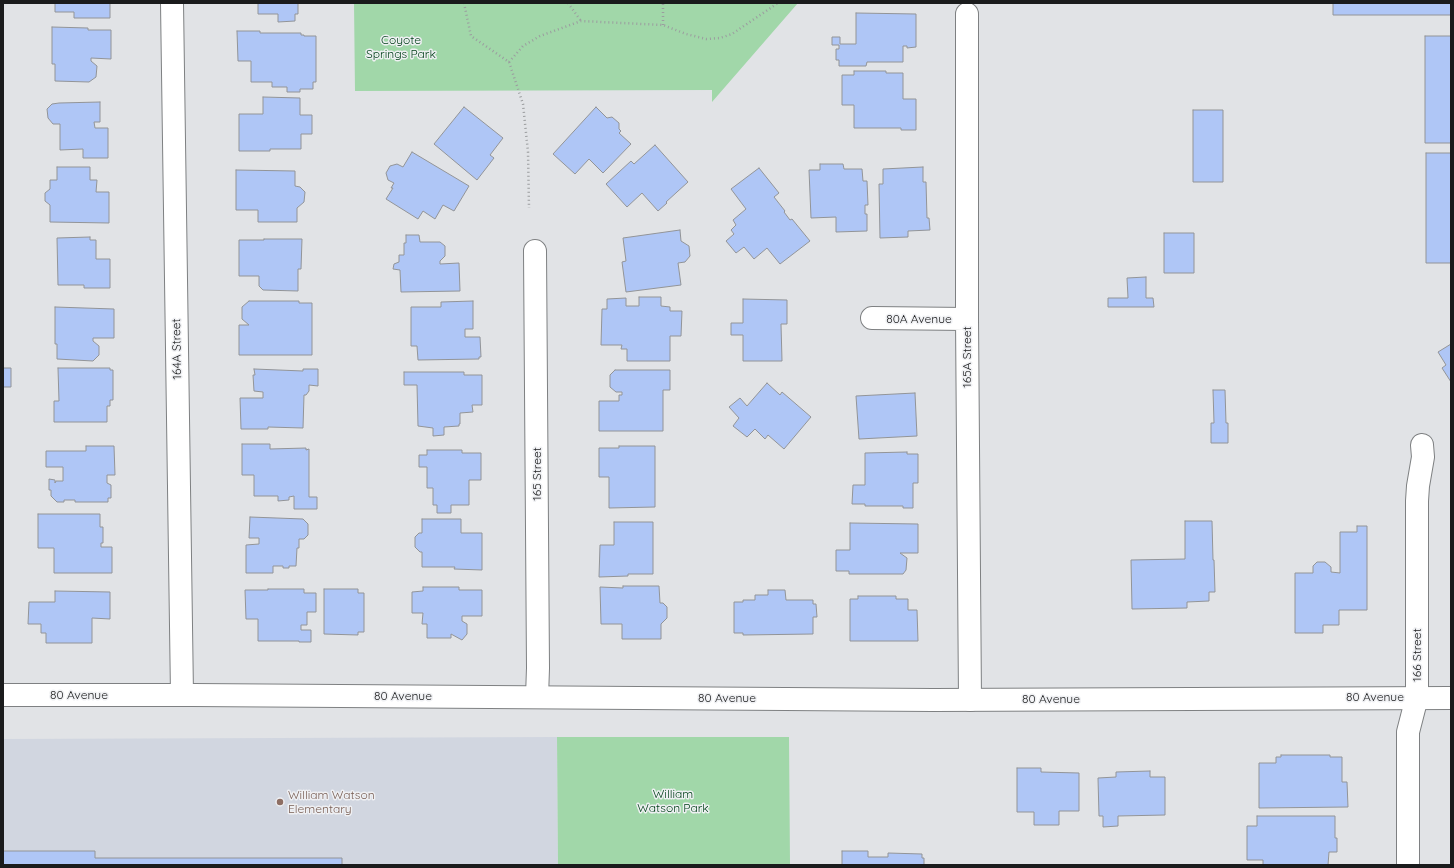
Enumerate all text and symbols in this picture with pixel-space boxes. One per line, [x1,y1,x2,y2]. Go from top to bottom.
park label: Coyote Springs Park [366,33,436,61]
street label: 80A Avenue [886,312,952,326]
street label: 164A Street [169,318,185,380]
street label: 165A Street [960,326,974,388]
street label: 165 Street [530,447,544,501]
street label: 166 Street [1410,628,1424,682]
street label: 80 Avenue [50,688,108,702]
street label: 80 Avenue [374,689,432,703]
street label: 80 Avenue [1346,690,1404,704]
street label: 80 Avenue [698,691,756,705]
street label: 80 Avenue [1022,692,1080,706]
park label: William Watson Park [637,787,709,815]
place label: William Watson Elementary [288,788,375,816]
marker: William Watson Elementary [275,797,285,807]

